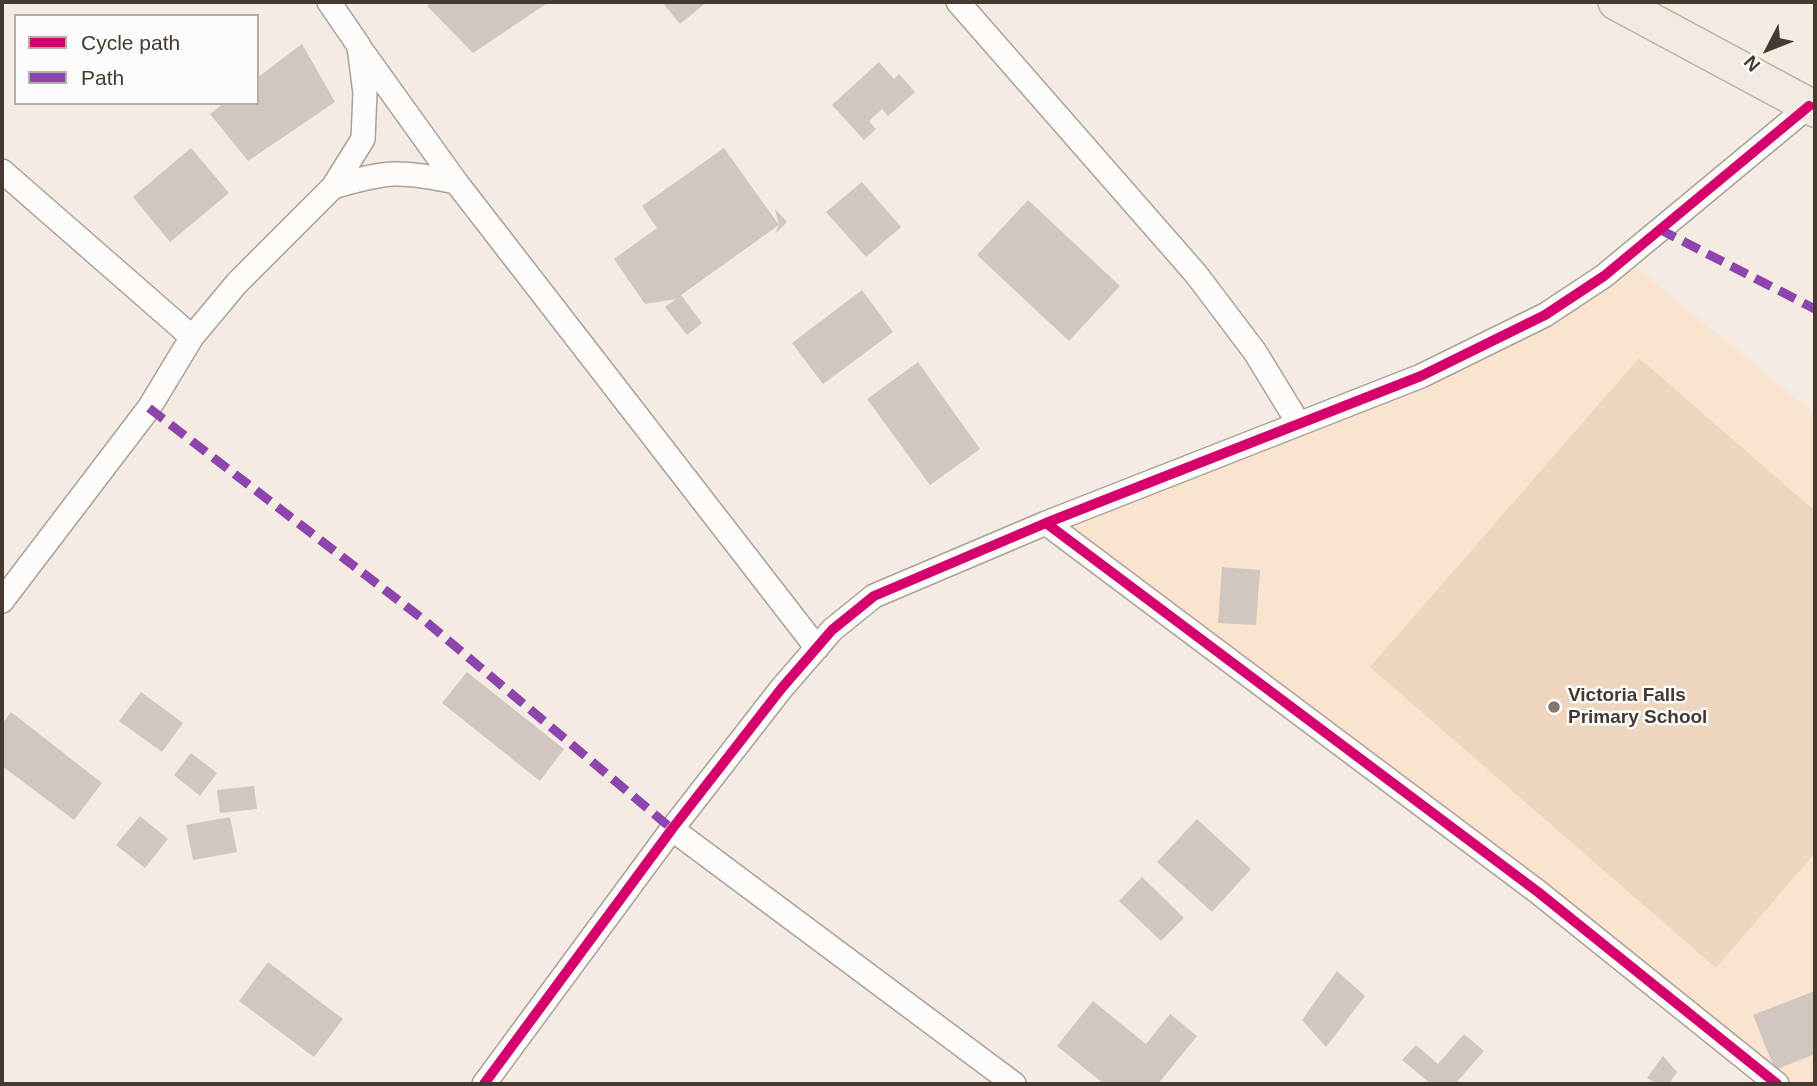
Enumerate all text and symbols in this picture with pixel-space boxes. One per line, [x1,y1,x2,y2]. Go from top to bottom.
legend [14,14,259,105]
north arrow [1733,14,1803,84]
text: Cycle path [81,31,180,54]
text: N [1740,51,1764,76]
text: Path [81,66,124,89]
place label: Victoria Falls Primary School [1568,685,1707,729]
marker: Victoria Falls Primary School [1546,699,1562,715]

